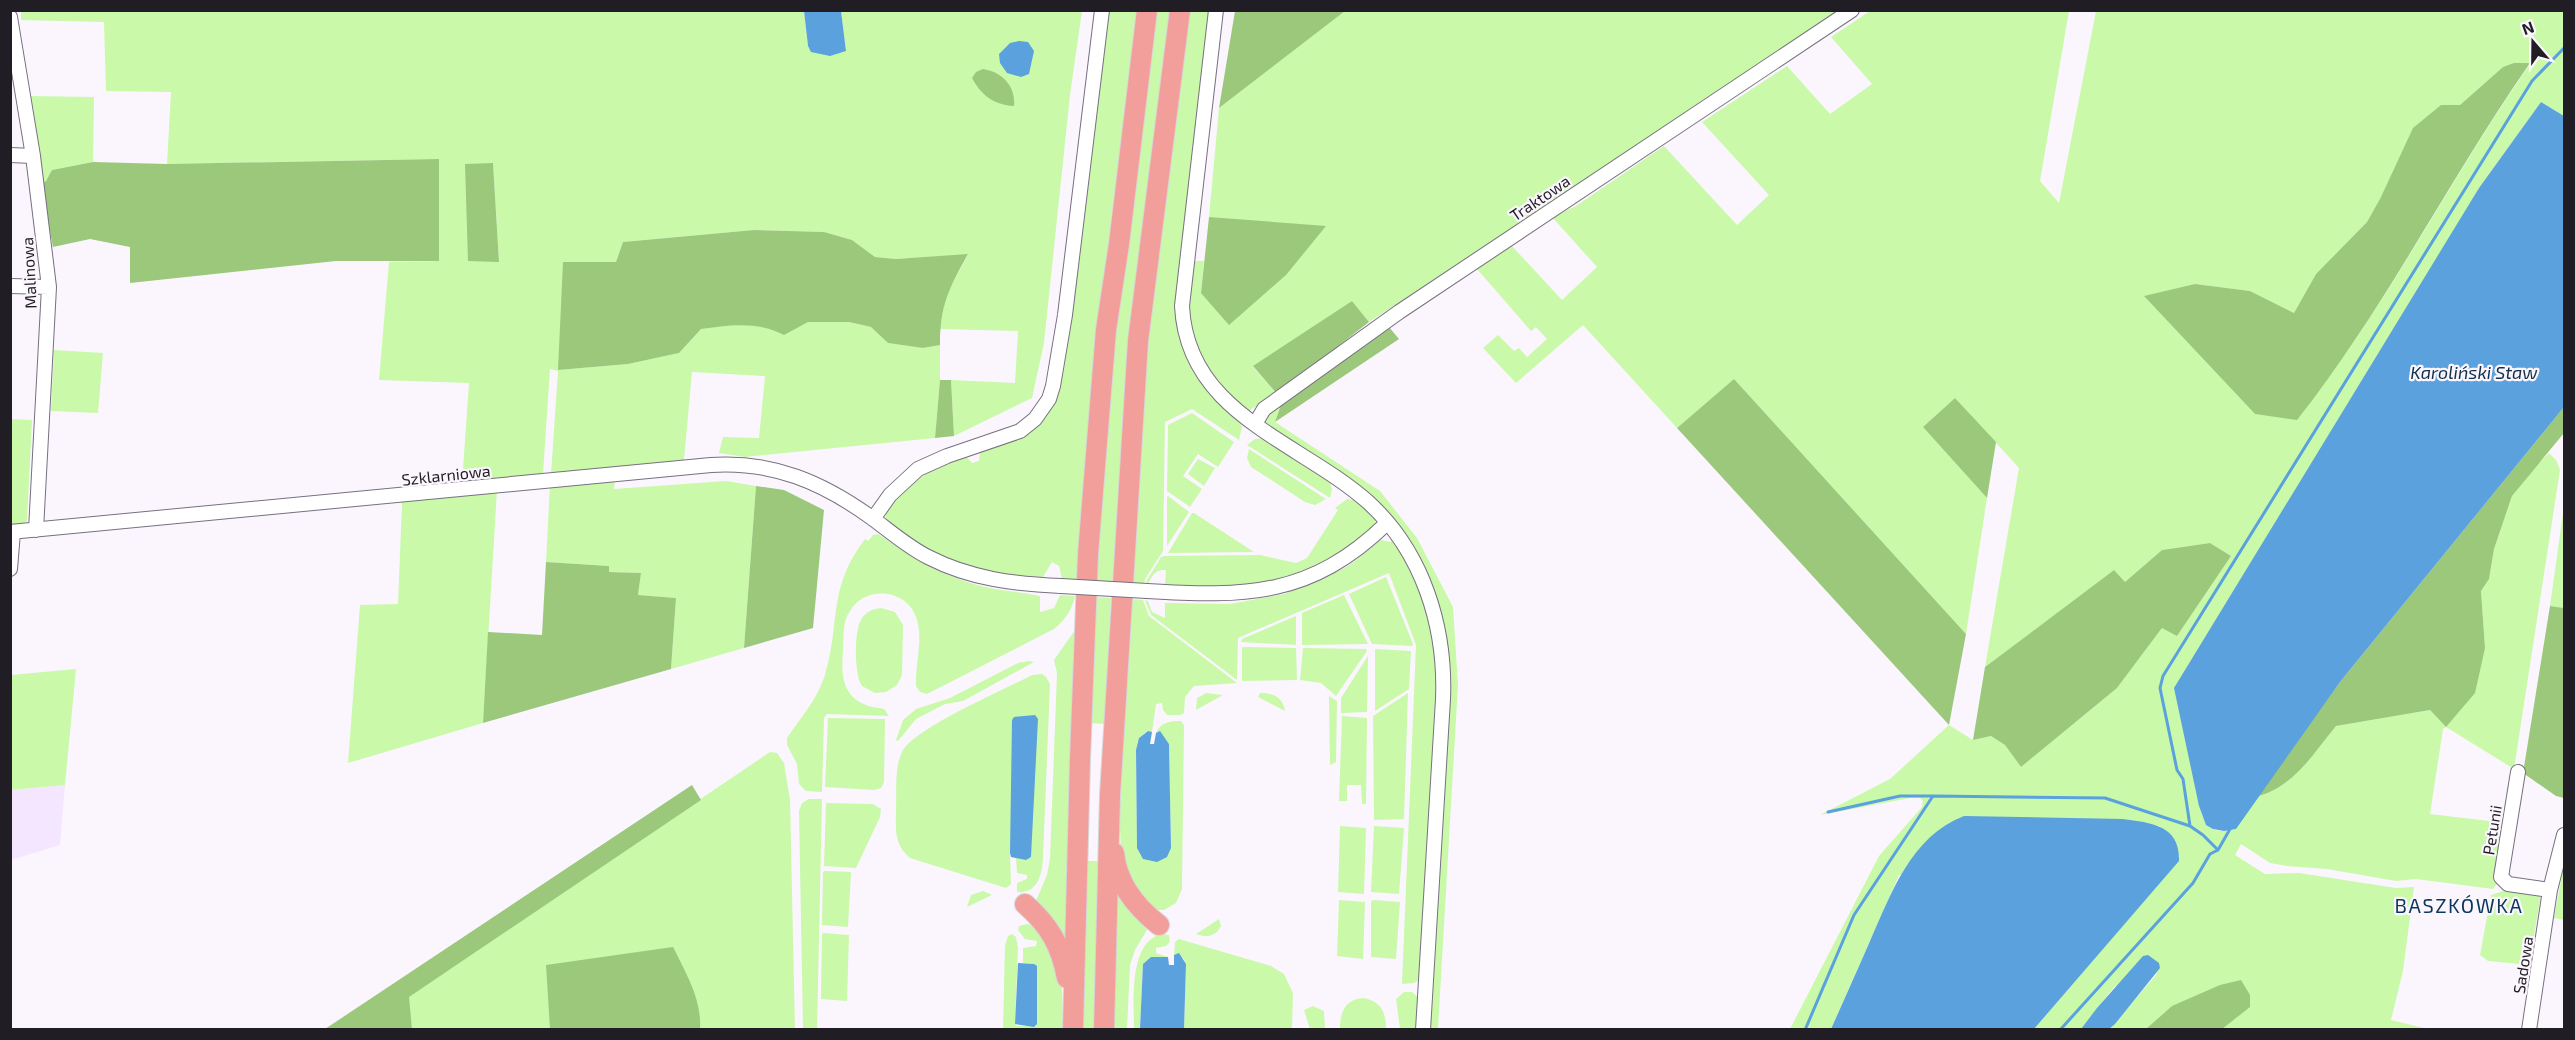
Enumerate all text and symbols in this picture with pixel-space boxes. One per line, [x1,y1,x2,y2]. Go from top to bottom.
north arrow [2503,12,2563,72]
text: N [2519,17,2536,38]
street label: Traktowa [1506,171,1573,225]
street label: Malinowa [17,237,40,309]
water label: Karoliński Staw [2410,361,2538,383]
street label: Szklarniowa [400,460,491,489]
street label: Petunii [2478,804,2505,856]
district label: BASZKÓWKA [2395,893,2523,917]
street label: Sadowa [2509,935,2536,995]

